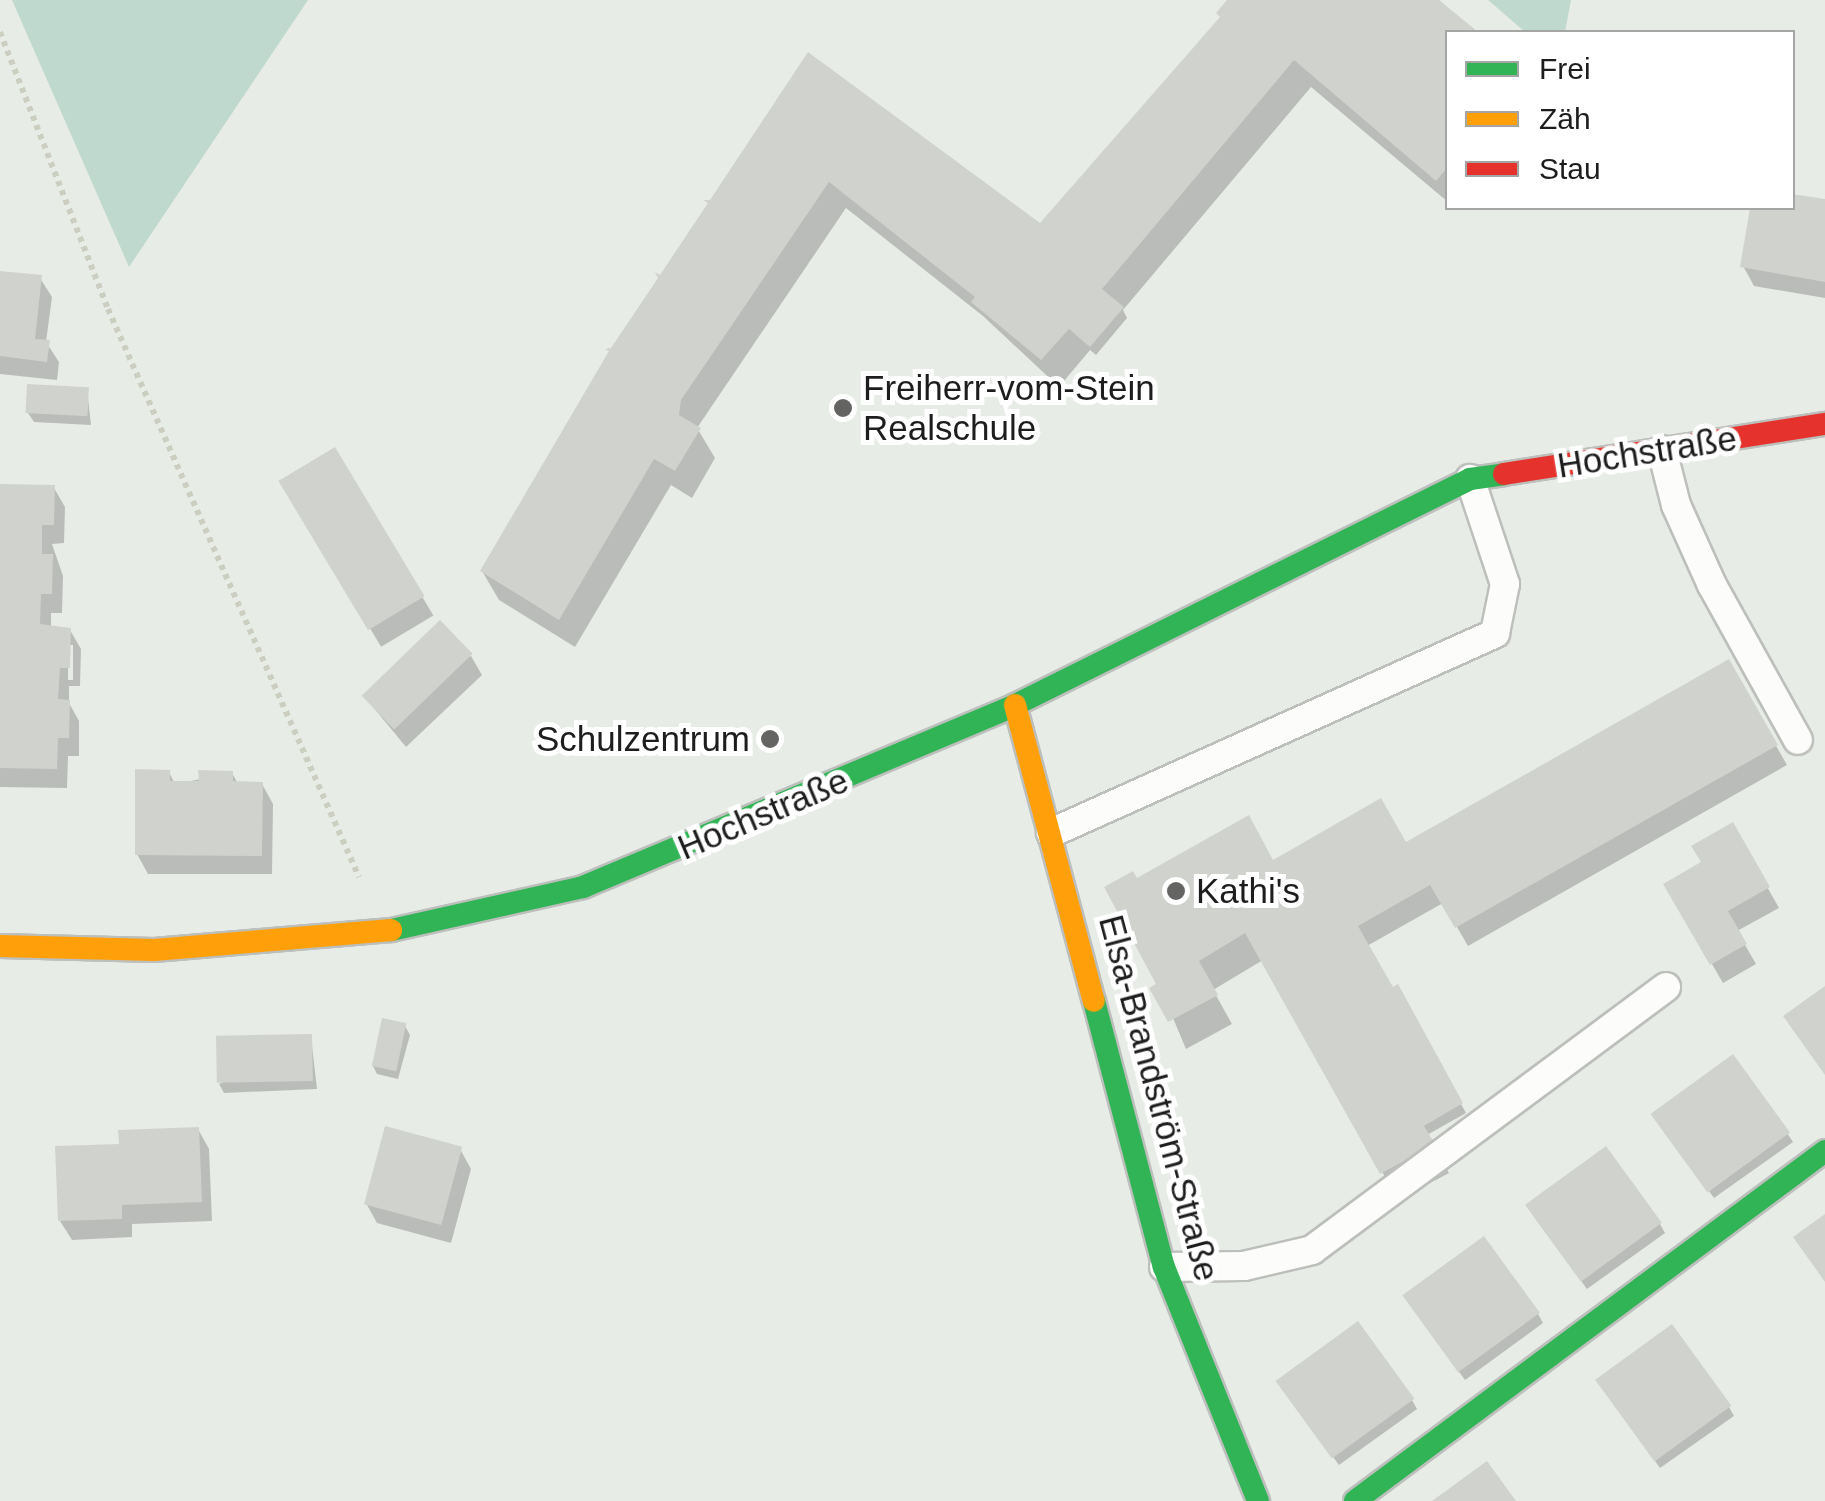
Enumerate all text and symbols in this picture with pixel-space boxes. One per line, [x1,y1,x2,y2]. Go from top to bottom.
legend [1445,30,1795,210]
text: Frei [1539,52,1591,85]
text: Zäh [1539,102,1591,135]
text: Stau [1539,152,1601,185]
place label: Freiherr-vom-Stein Realschule [863,367,1155,449]
marker: Freiherr-vom-Stein Realschule [832,397,854,419]
street label: Hochstraße [1554,417,1740,487]
place label: Schulzentrum [536,718,750,760]
marker: Schulzentrum [759,728,781,750]
street label: Hochstraße [672,759,854,869]
place label: Kathi's [1196,870,1300,912]
marker: Kathi's [1165,880,1187,902]
street label: Elsa-Brandström-Straße [1090,910,1228,1286]

